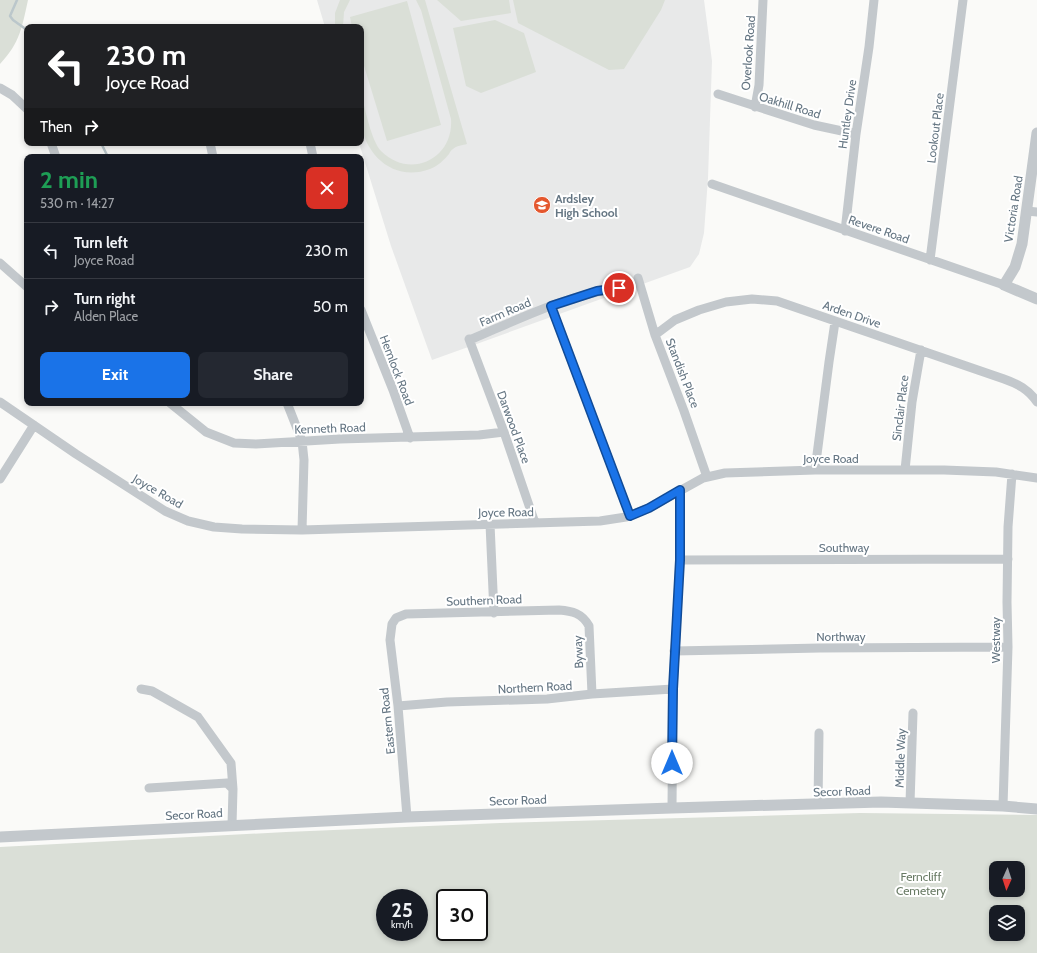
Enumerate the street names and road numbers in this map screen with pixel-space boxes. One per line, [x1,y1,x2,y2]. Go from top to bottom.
street label: Overlook Road [738,15,758,91]
street label: Huntley Drive [835,78,859,150]
street label: Oakhill Road [757,89,823,121]
street label: Lookout Place [923,92,947,164]
street label: Victoria Road [1000,175,1026,243]
street label: Revere Road [847,212,911,246]
street label: Farm Road [477,294,533,330]
street label: Arden Drive [821,297,883,331]
street label: Hemlock Road [377,333,417,407]
street label: Standish Place [663,336,703,410]
street label: Sinclair Place [889,374,911,442]
street label: Darwood Place [494,389,534,465]
street label: Kenneth Road [294,419,366,437]
street label: Joyce Road [802,451,859,466]
street label: Joyce Road [129,470,186,511]
street label: Joyce Road [477,504,534,520]
street label: Southway [819,540,869,555]
street label: Southern Road [446,591,522,609]
street label: Westway [988,617,1003,663]
street label: Northway [816,629,866,644]
street label: Byway [570,635,586,669]
street label: Northern Road [497,678,573,696]
street label: Eastern Road [376,687,398,755]
street label: Middle Way [891,728,909,788]
street label: Secor Road [813,782,871,800]
street label: Secor Road [489,791,547,809]
street label: Secor Road [165,805,223,823]

